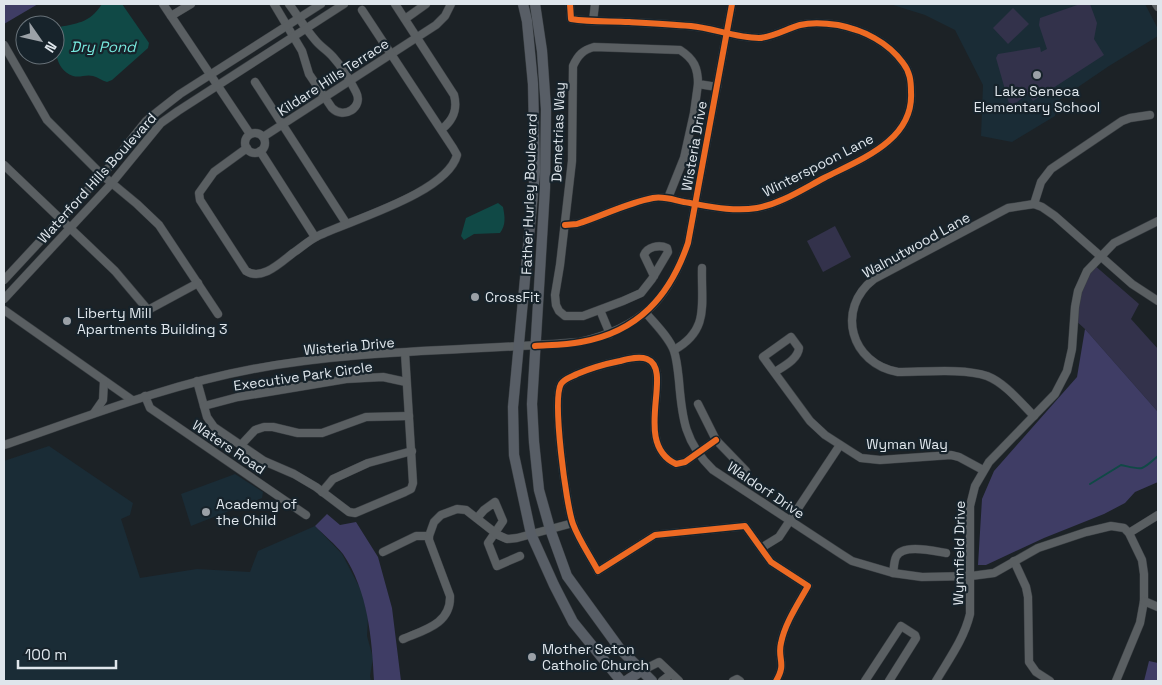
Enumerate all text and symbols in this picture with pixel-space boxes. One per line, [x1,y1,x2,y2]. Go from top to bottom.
north arrow [15,15,65,65]
street label: Kildare Hills Terrace [274,34,392,120]
water label: Dry Pond [70,37,138,56]
text: N [41,38,61,56]
marker: Lake Seneca Elementary School [1031,69,1043,81]
street label: Demetrias Way [547,82,569,182]
place label: Lake Seneca Elementary School [974,82,1100,116]
street label: Wisteria Drive [677,99,711,193]
street label: Waterford Hills Boulevard [34,109,160,247]
street label: Father Hurley Boulevard [517,113,541,275]
street label: Winterspoon Lane [760,129,876,201]
street label: Walnutwood Lane [859,208,973,282]
place label: CrossFit [485,288,540,306]
marker: CrossFit [469,291,481,303]
place label: Liberty Mill Apartments Building 3 [77,304,228,338]
marker: Liberty Mill Apartments Building 3 [61,315,73,327]
street label: Wisteria Drive [303,333,395,359]
street label: Executive Park Circle [232,357,374,395]
street label: Waters Road [189,416,269,478]
street label: Wyman Way [866,435,948,453]
street label: Waldorf Drive [724,457,808,523]
place label: Academy of the Child [216,495,297,529]
street label: Wynnfield Drive [949,500,969,606]
marker: Academy of the Child [200,506,212,518]
scale bar [18,638,115,670]
place label: Mother Seton Catholic Church [542,640,649,674]
text: 100 m [25,645,67,664]
marker: Mother Seton Catholic Church [526,651,538,663]

